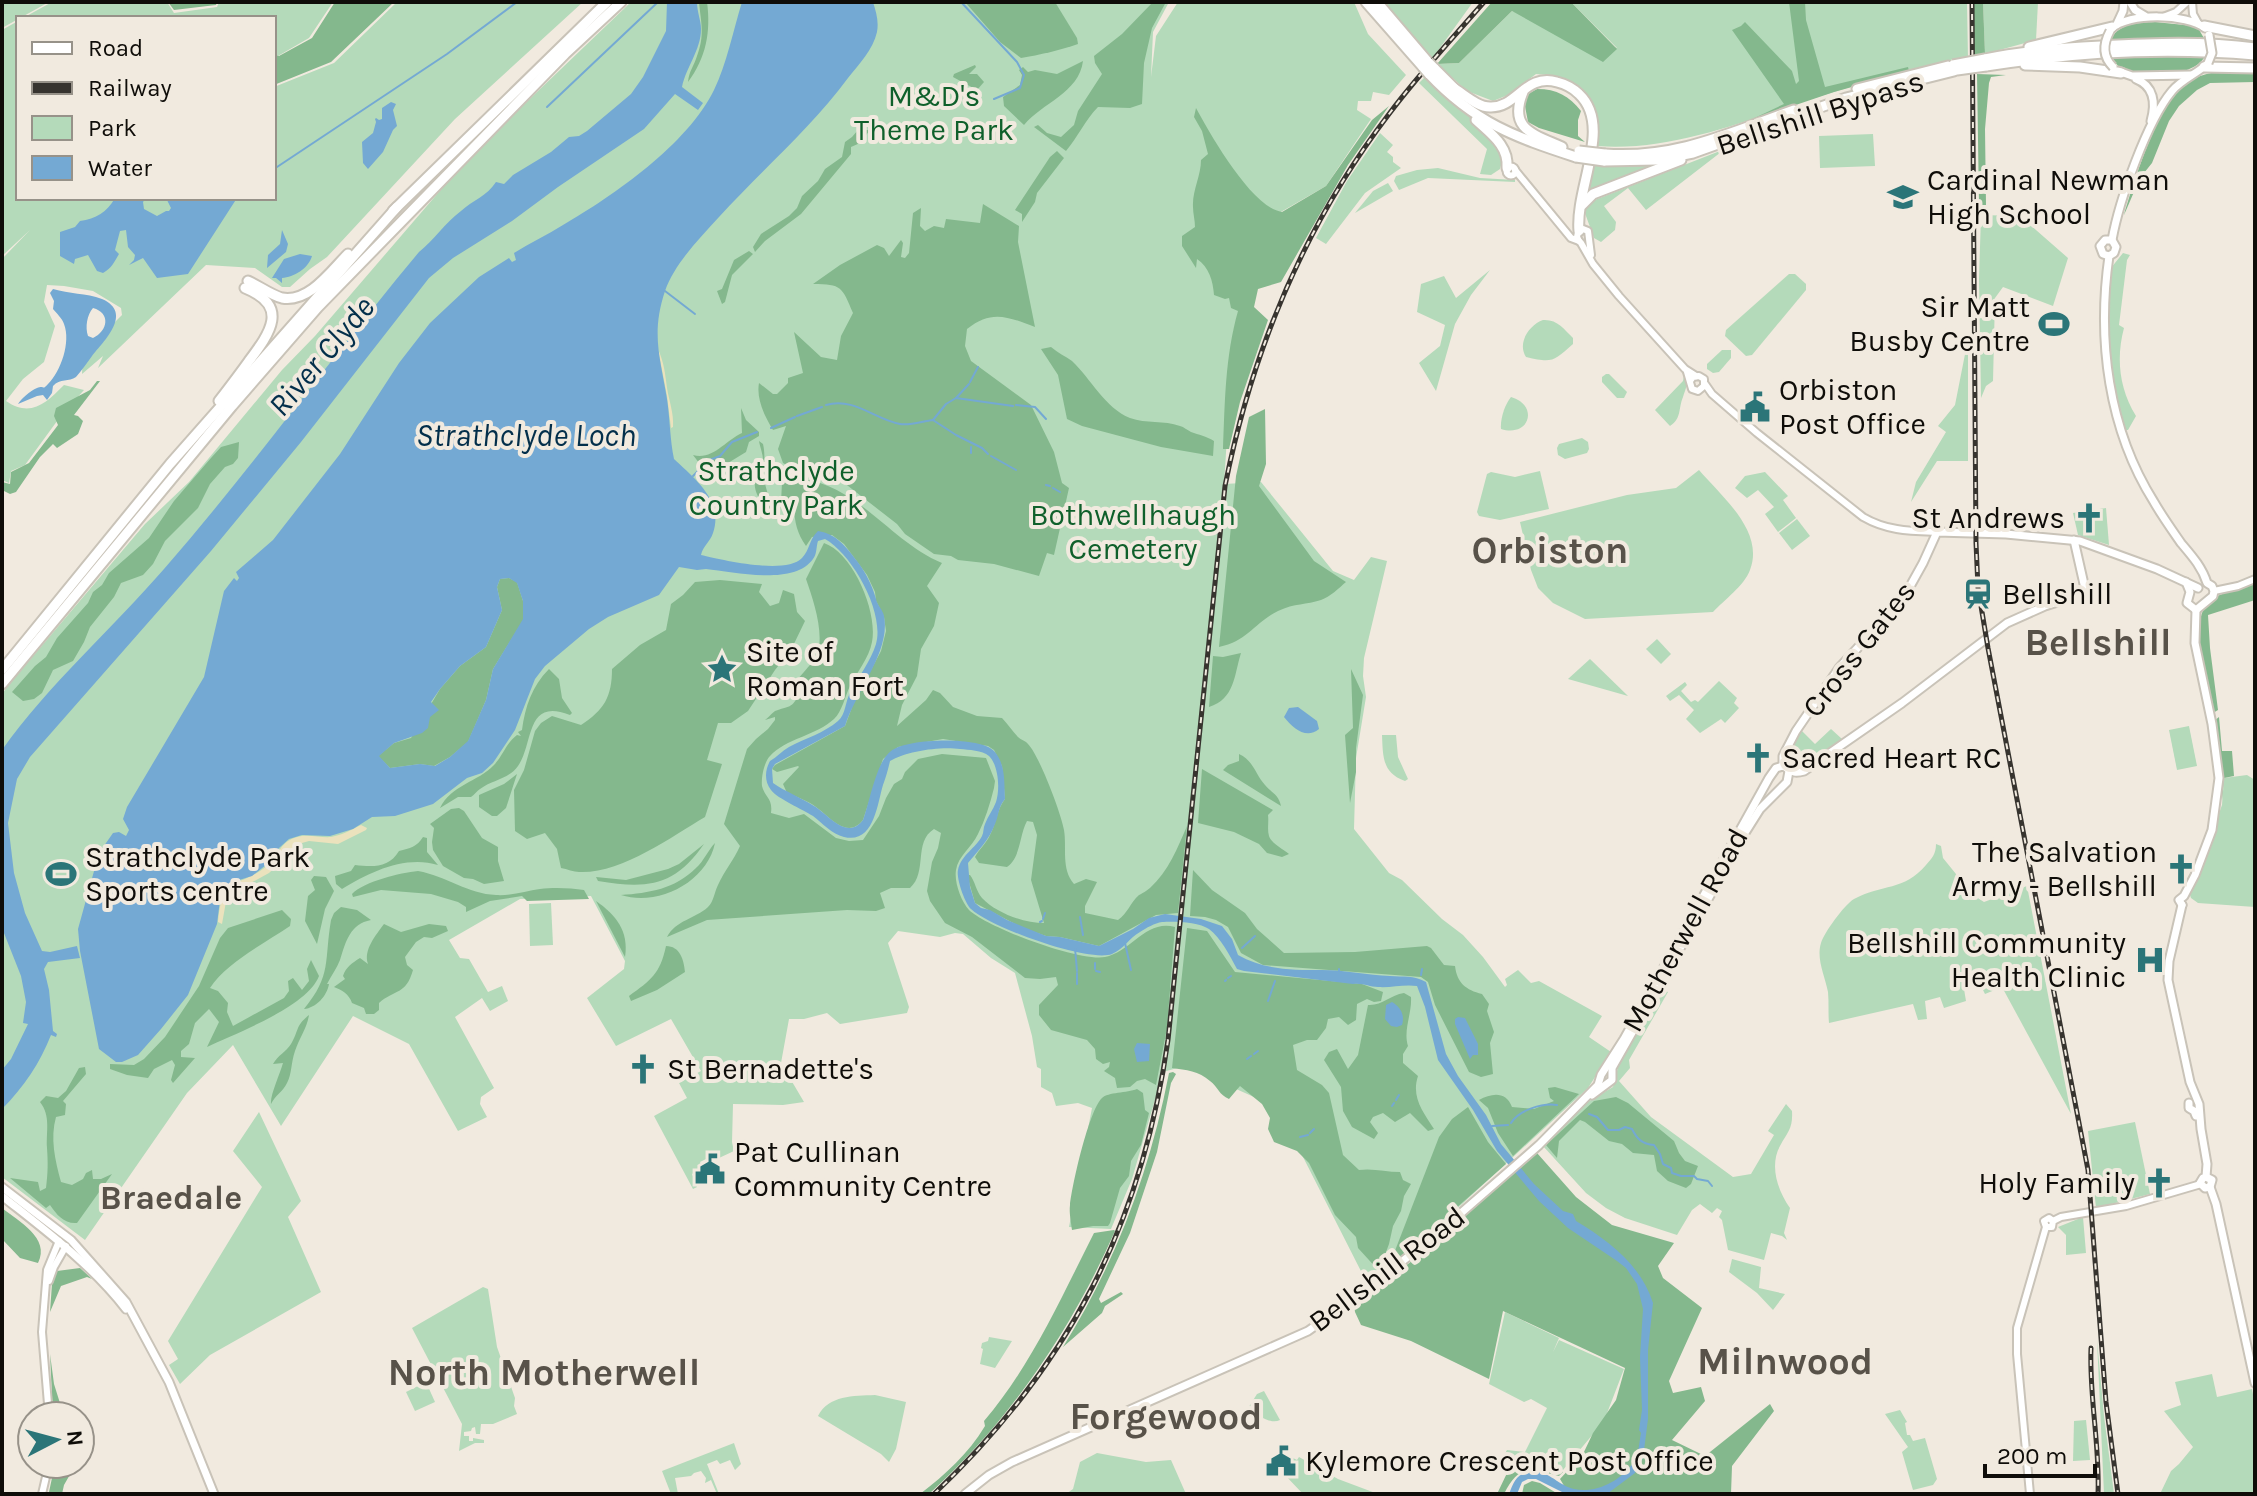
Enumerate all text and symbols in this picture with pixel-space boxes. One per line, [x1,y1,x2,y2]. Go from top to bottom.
legend [16,16,276,200]
text: Road [88,34,143,62]
street label: Bellshill Bypass [1712,63,1928,163]
text: Railway [88,74,172,102]
park label: M&D's Theme Park [854,78,1014,148]
text: Park [88,114,137,142]
text: Water [88,154,152,182]
place label: Cardinal Newman High School [1927,162,2170,232]
school or university icon: Cardinal Newman High School [1886,180,1920,214]
water label: River Clyde [261,289,382,424]
place label: Sir Matt Busby Centre [1849,289,2030,359]
sports icon: Sir Matt Busby Centre [2037,307,2071,341]
place label: Orbiston Post Office [1779,372,1926,442]
public building icon: Orbiston Post Office [1738,390,1772,424]
water label: Strathclyde Loch [416,417,636,454]
park label: Strathclyde Country Park [688,453,864,523]
park label: Bothwellhaugh Cemetery [1030,497,1236,567]
place label: St Andrews [1912,500,2065,536]
church icon: St Andrews [2072,501,2106,535]
district label: Orbiston [1472,528,1628,573]
street label: Cross Gates [1795,574,1923,724]
place label: Bellshill [2002,576,2112,612]
station icon: Bellshill [1961,577,1995,611]
district label: Bellshill [2024,620,2172,665]
place label: Site of Roman Fort [746,634,904,704]
place icon: Site of Roman Fort [705,652,739,686]
place label: Sacred Heart RC [1782,740,2001,776]
church icon: Sacred Heart RC [1741,741,1775,775]
street label: Motherwell Road [1614,822,1756,1038]
place label: The Salvation Army - Bellshill [1952,834,2157,904]
place label: Strathclyde Park Sports centre [85,839,310,909]
church icon: The Salvation Army - Bellshill [2164,852,2198,886]
sports icon: Strathclyde Park Sports centre [44,857,78,891]
place label: Bellshill Community Health Clinic [1847,925,2126,995]
hospital icon: Bellshill Community Health Clinic [2133,943,2167,977]
place label: St Bernadette's [667,1051,874,1087]
church icon: St Bernadette's [626,1052,660,1086]
place label: Pat Cullinan Community Centre [734,1134,992,1204]
public building icon: Pat Cullinan Community Centre [693,1152,727,1186]
place label: Holy Family [1978,1165,2135,1201]
church icon: Holy Family [2142,1166,2176,1200]
district label: Braedale [100,1178,242,1218]
street label: Bellshill Road [1302,1198,1472,1340]
district label: Milnwood [1697,1339,1873,1384]
district label: North Motherwell [388,1350,700,1395]
district label: Forgewood [1069,1394,1263,1439]
north arrow [16,1400,96,1480]
scale bar [1985,1428,2095,1478]
text: N [61,1429,89,1447]
text: 200 m [1997,1442,2068,1470]
place label: Kylemore Crescent Post Office [1305,1443,1714,1479]
public building icon: Kylemore Crescent Post Office [1264,1444,1298,1478]

